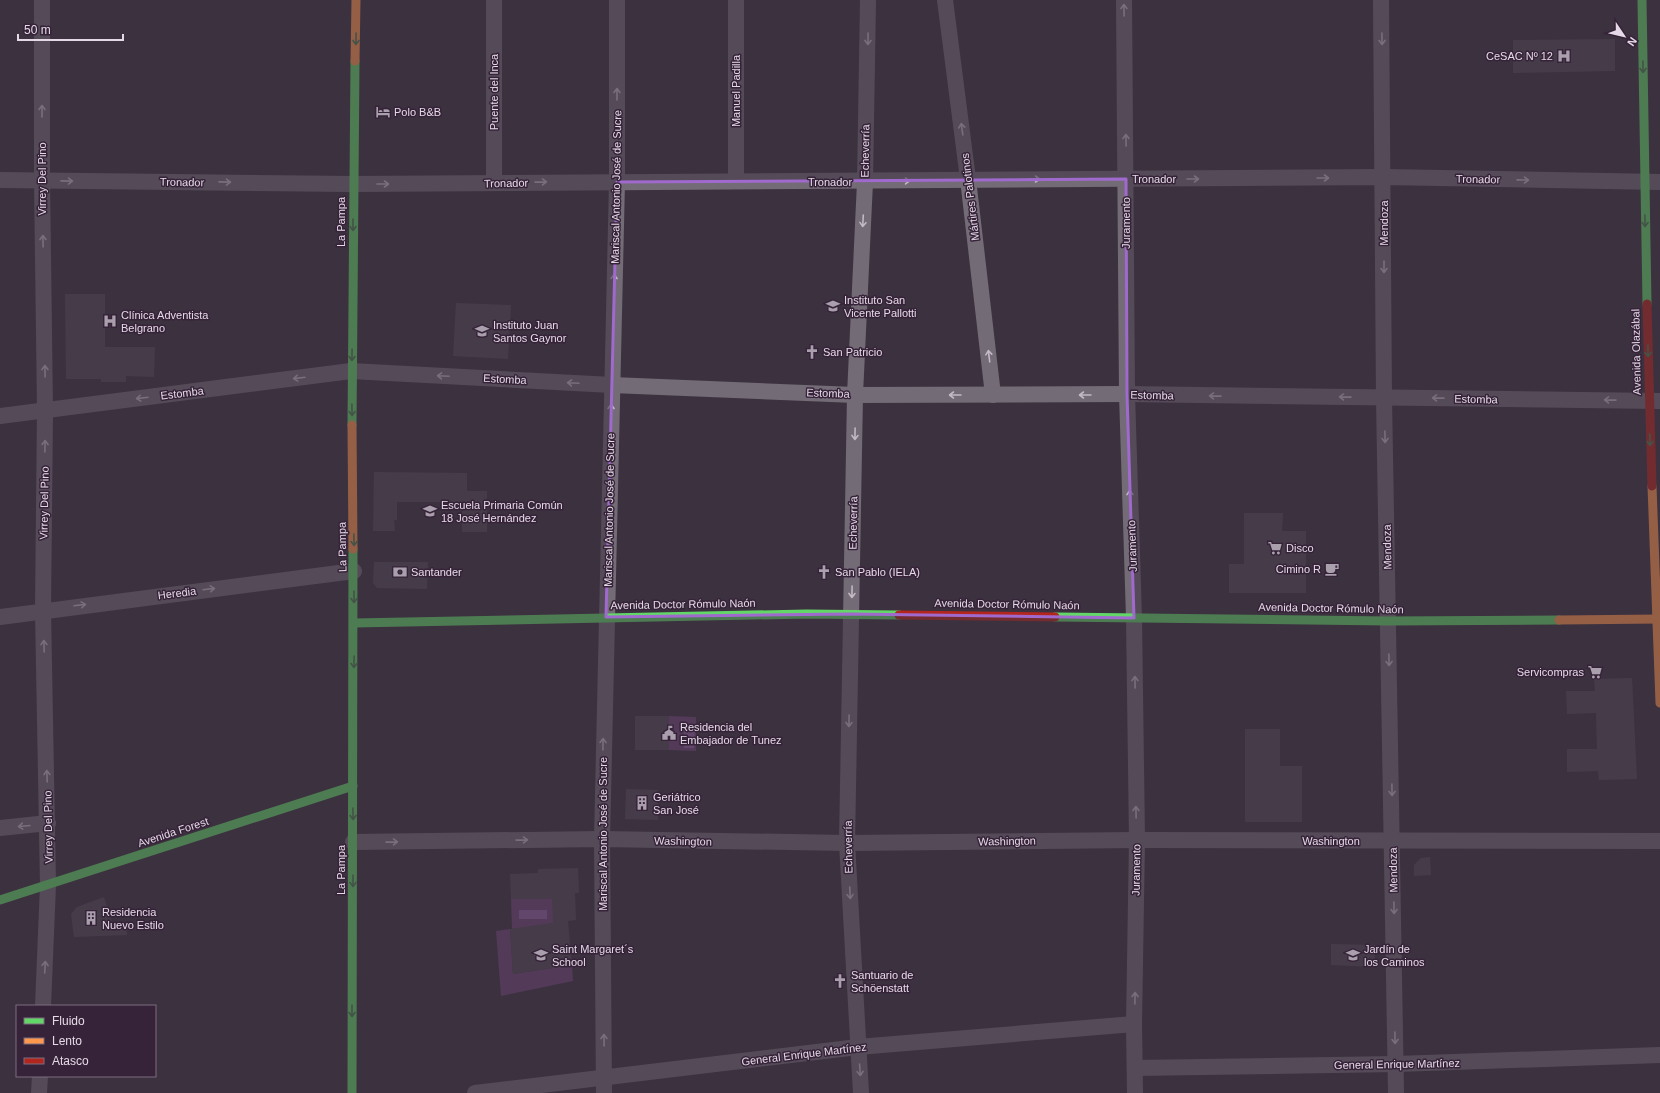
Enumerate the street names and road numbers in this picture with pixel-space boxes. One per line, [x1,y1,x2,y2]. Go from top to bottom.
street label: Puente del Inca [488,53,500,130]
street label: Manuel Padilla [730,54,742,127]
street label: Mariscal Antonio José de Sucre [609,110,623,264]
street label: Echeverría [859,123,871,178]
street label: Virrey Del Pino [36,142,48,216]
street label: Mártires Palotinos [959,152,981,241]
street label: Tronador [1132,173,1176,185]
street label: Tronador [1456,173,1501,185]
street label: Tronador [160,176,205,188]
street label: Tronador [808,176,852,188]
street label: Tronador [484,177,529,189]
street label: La Pampa [335,196,347,247]
street label: Juramento [1120,197,1132,249]
street label: Mendoza [1378,199,1390,246]
street label: Avenida Olazábal [1629,309,1643,395]
street label: Estomba [483,372,528,386]
street label: Estomba [160,384,205,402]
street label: Estomba [806,386,851,400]
street label: Estomba [1130,389,1175,401]
street label: Estomba [1454,393,1499,405]
street label: Mariscal Antonio José de Sucre [602,433,616,587]
street label: Virrey Del Pino [37,466,51,540]
street label: Echeverría [847,495,859,550]
street label: Juramento [1125,520,1139,572]
street label: La Pampa [336,521,348,572]
street label: Mendoza [1381,523,1393,570]
street label: Heredia [157,585,198,601]
street label: Avenida Doctor Rómulo Naón [610,597,756,611]
street label: Avenida Doctor Rómulo Naón [934,597,1080,611]
street label: Avenida Doctor Rómulo Naón [1258,601,1404,615]
street label: Mariscal Antonio José de Sucre [597,757,609,911]
street label: Virrey Del Pino [41,790,55,864]
street label: Avenida Forest [136,815,210,849]
street label: Echeverría [842,819,854,874]
street label: Washington [654,834,712,848]
street label: Washington [978,834,1036,848]
street label: Washington [1302,835,1360,847]
street label: La Pampa [335,844,347,895]
street label: Juramento [1130,844,1142,896]
street label: Mendoza [1387,846,1399,893]
street label: General Enrique Martínez [741,1040,867,1068]
street label: General Enrique Martínez [1334,1057,1460,1071]

